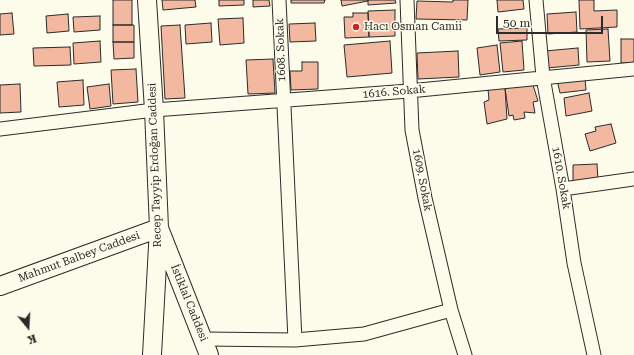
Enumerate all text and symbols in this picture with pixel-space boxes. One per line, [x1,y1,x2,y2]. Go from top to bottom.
scale bar [498,8,605,34]
text: 50 m [503,16,530,30]
street label: 1608. Sokak [273,18,289,82]
place label: Hacı Osman Camii [364,20,462,34]
marker: Hacı Osman Camii [351,22,361,32]
street label: Recep Tayyip Erdoğan Caddesi [146,83,164,247]
street label: 1616. Sokak [362,83,426,101]
street label: 1610. Sokak [549,146,573,210]
street label: 1609. Sokak [409,148,435,212]
street label: Mahmut Balbey Caddesi [16,229,142,285]
street label: İstiklal Caddesi [168,263,210,343]
north arrow [8,307,48,347]
text: K [26,331,38,346]

